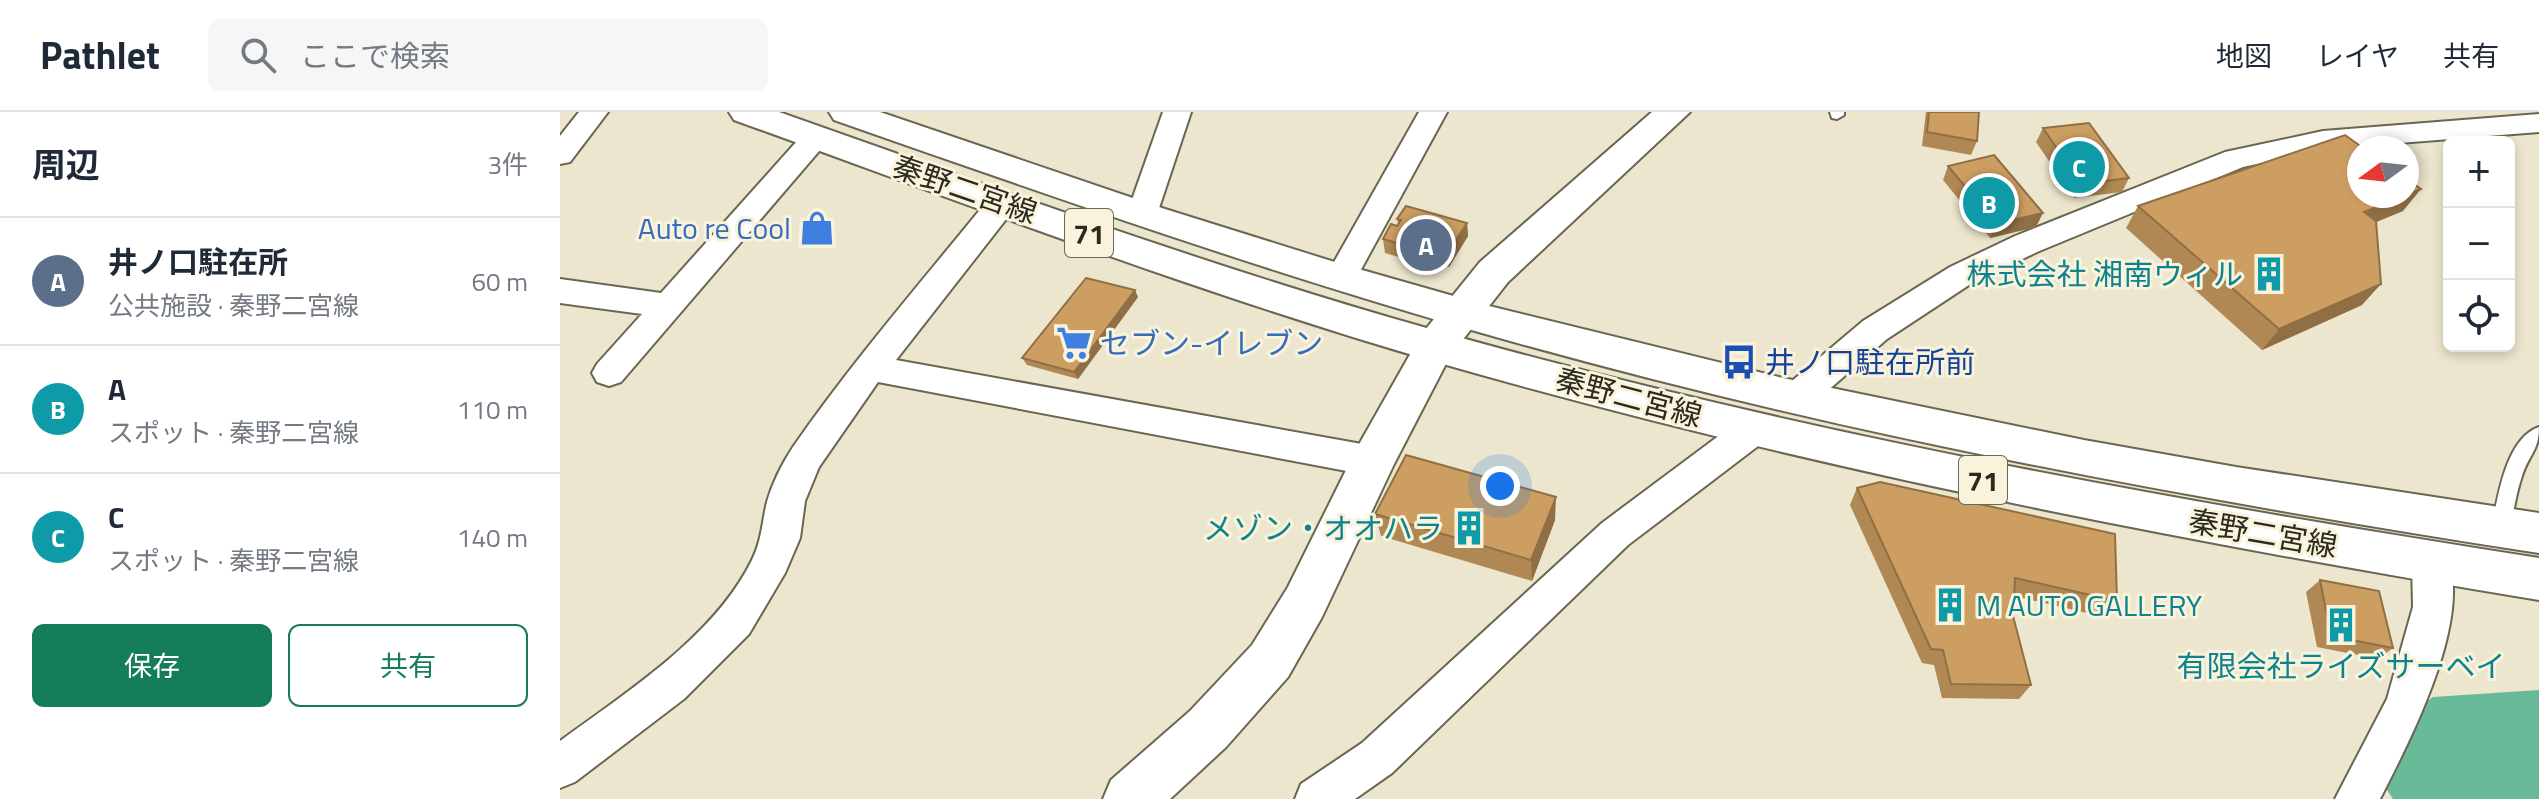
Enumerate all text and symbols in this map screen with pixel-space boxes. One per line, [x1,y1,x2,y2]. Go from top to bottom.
search box [208,19,768,91]
text: Pathlet [40,26,160,84]
icon: search [236,33,280,77]
text: ここで検索 [300,33,450,79]
text: 地図 [2216,34,2272,77]
text: レイヤ [2316,34,2399,77]
text: 共有 [2443,34,2499,77]
north arrow [2347,136,2419,208]
map controls [2443,136,2515,352]
button: + [2443,136,2515,208]
pin: C [2053,137,2105,197]
text: 周辺 [32,138,100,190]
street label: 秦野二宮線 [887,143,1043,235]
text: 3件 [487,145,528,184]
pin: B [1963,173,2015,233]
place label: Auto re Cool [638,205,791,251]
button: − [2443,208,2515,280]
shop icon: Auto re Cool [798,209,836,247]
road number: 71 [1065,209,1113,257]
pin: A [1400,215,1452,275]
text: 井ノ口駐在所 [108,239,288,285]
place label: 株式会社 湘南ウィル [1966,251,2243,297]
building icon: 株式会社 湘南ウィル [2250,255,2288,293]
text: A [50,262,66,301]
text: 60 m [471,262,528,301]
button: locate [2443,280,2515,352]
text: 公共施設 · 秦野二宮線 [108,286,359,325]
place label: セブン-イレブン [1100,320,1323,366]
supermarket icon: セブン-イレブン [1055,324,1093,362]
place label: 井ノ口駐在所前 [1765,339,1975,385]
bus stop icon: 井ノ口駐在所前 [1720,343,1758,381]
street label: 秦野二宮線 [1551,355,1707,439]
text: A [108,366,126,412]
text: B [50,390,66,429]
text: 110 m [457,390,528,429]
text: スポット · 秦野二宮線 [108,413,359,452]
road number: 71 [1959,456,2007,504]
your location [1480,466,1520,506]
text: C [108,494,124,540]
street label: 秦野二宮線 [2185,497,2341,569]
place label: メゾン・オオハラ [1203,505,1443,551]
building icon: メゾン・オオハラ [1450,509,1488,547]
text: C [51,518,65,557]
text: 140 m [457,518,528,557]
text: スポット · 秦野二宮線 [108,541,359,580]
place label: M AUTO GALLERY [1976,582,2202,628]
building icon: M AUTO GALLERY [1931,586,1969,624]
building icon: 有限会社ライズサーベイ [2322,606,2360,644]
button: 保存 [32,624,272,707]
button: 共有 [288,624,528,707]
place label: 有限会社ライズサーベイ [2176,643,2506,689]

